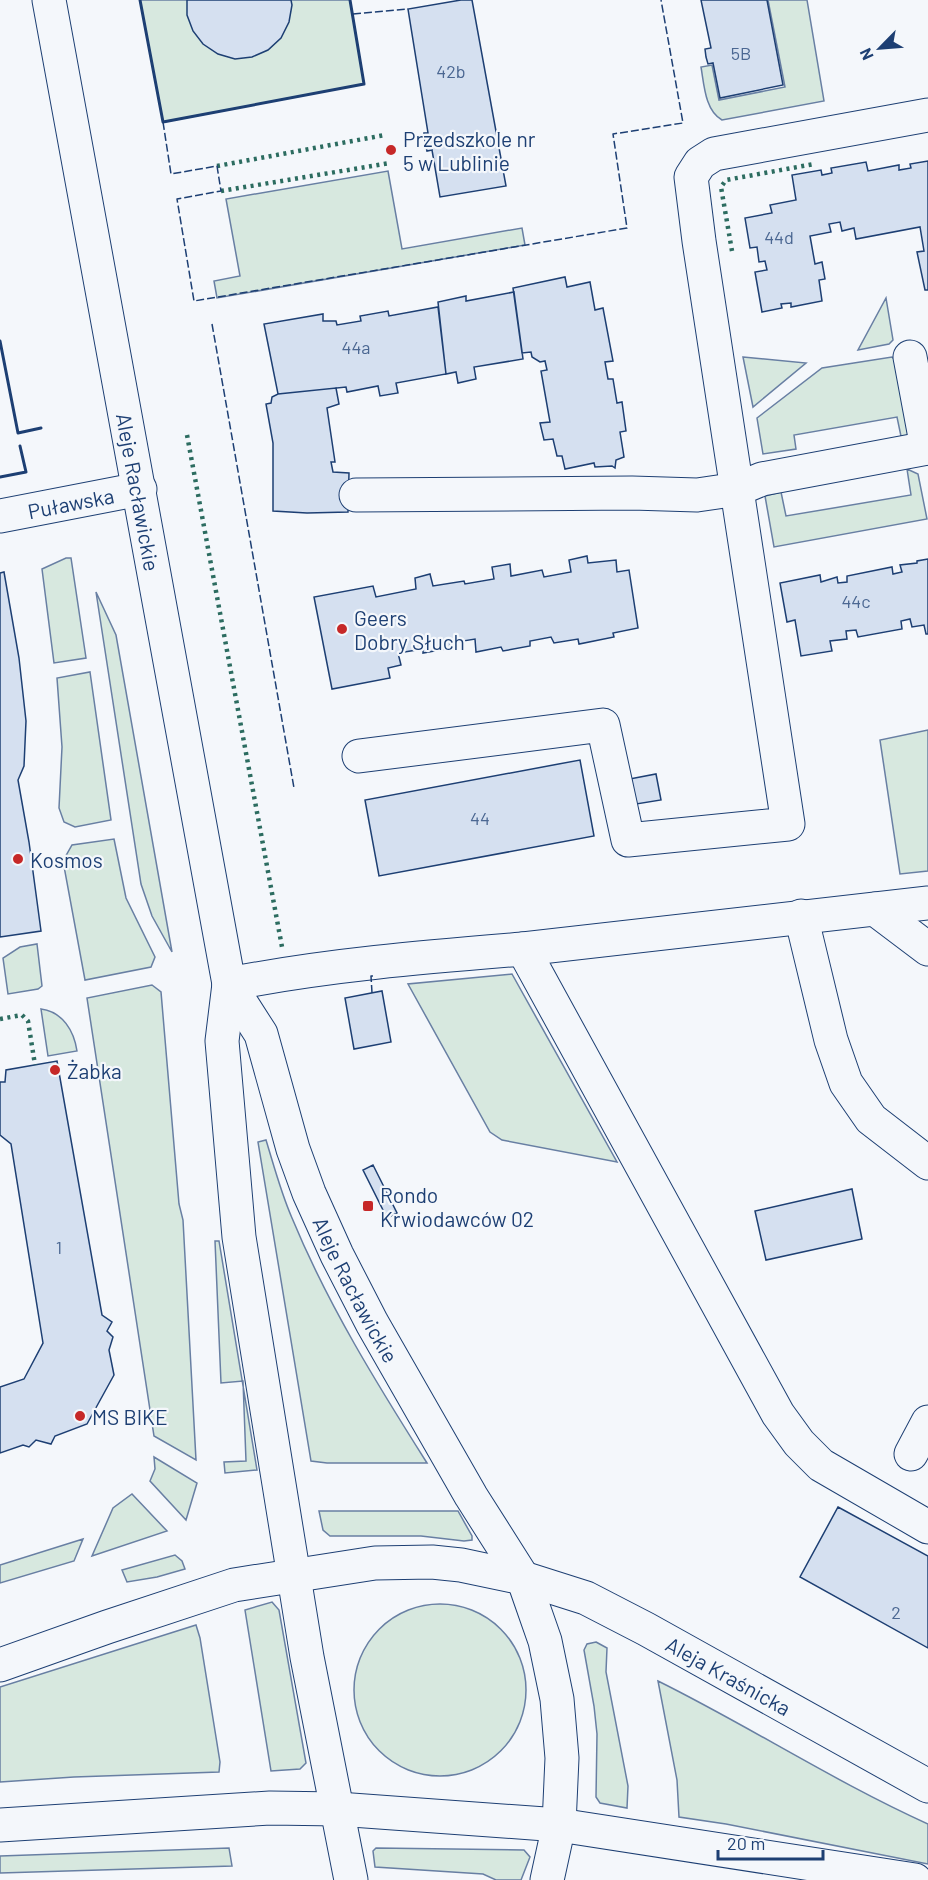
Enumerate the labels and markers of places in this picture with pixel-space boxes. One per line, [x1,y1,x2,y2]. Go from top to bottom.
place label: Przedszkole nr 5 w Lublinie [403,126,536,175]
marker: Przedszkole nr 5 w Lublinie [384,143,398,157]
place label: Geers Dobry Słuch [354,605,465,654]
marker: Geers Dobry Słuch [335,622,349,636]
place label: Kosmos [30,847,103,872]
marker: Kosmos [11,852,25,866]
place label: Żabka [67,1058,122,1083]
marker: Żabka [48,1063,62,1077]
place label: Rondo Krwiodawców 02 [380,1182,534,1231]
marker: Rondo Krwiodawców 02 [361,1199,375,1213]
place label: MS BIKE [92,1404,168,1429]
marker: MS BIKE [73,1409,87,1423]

